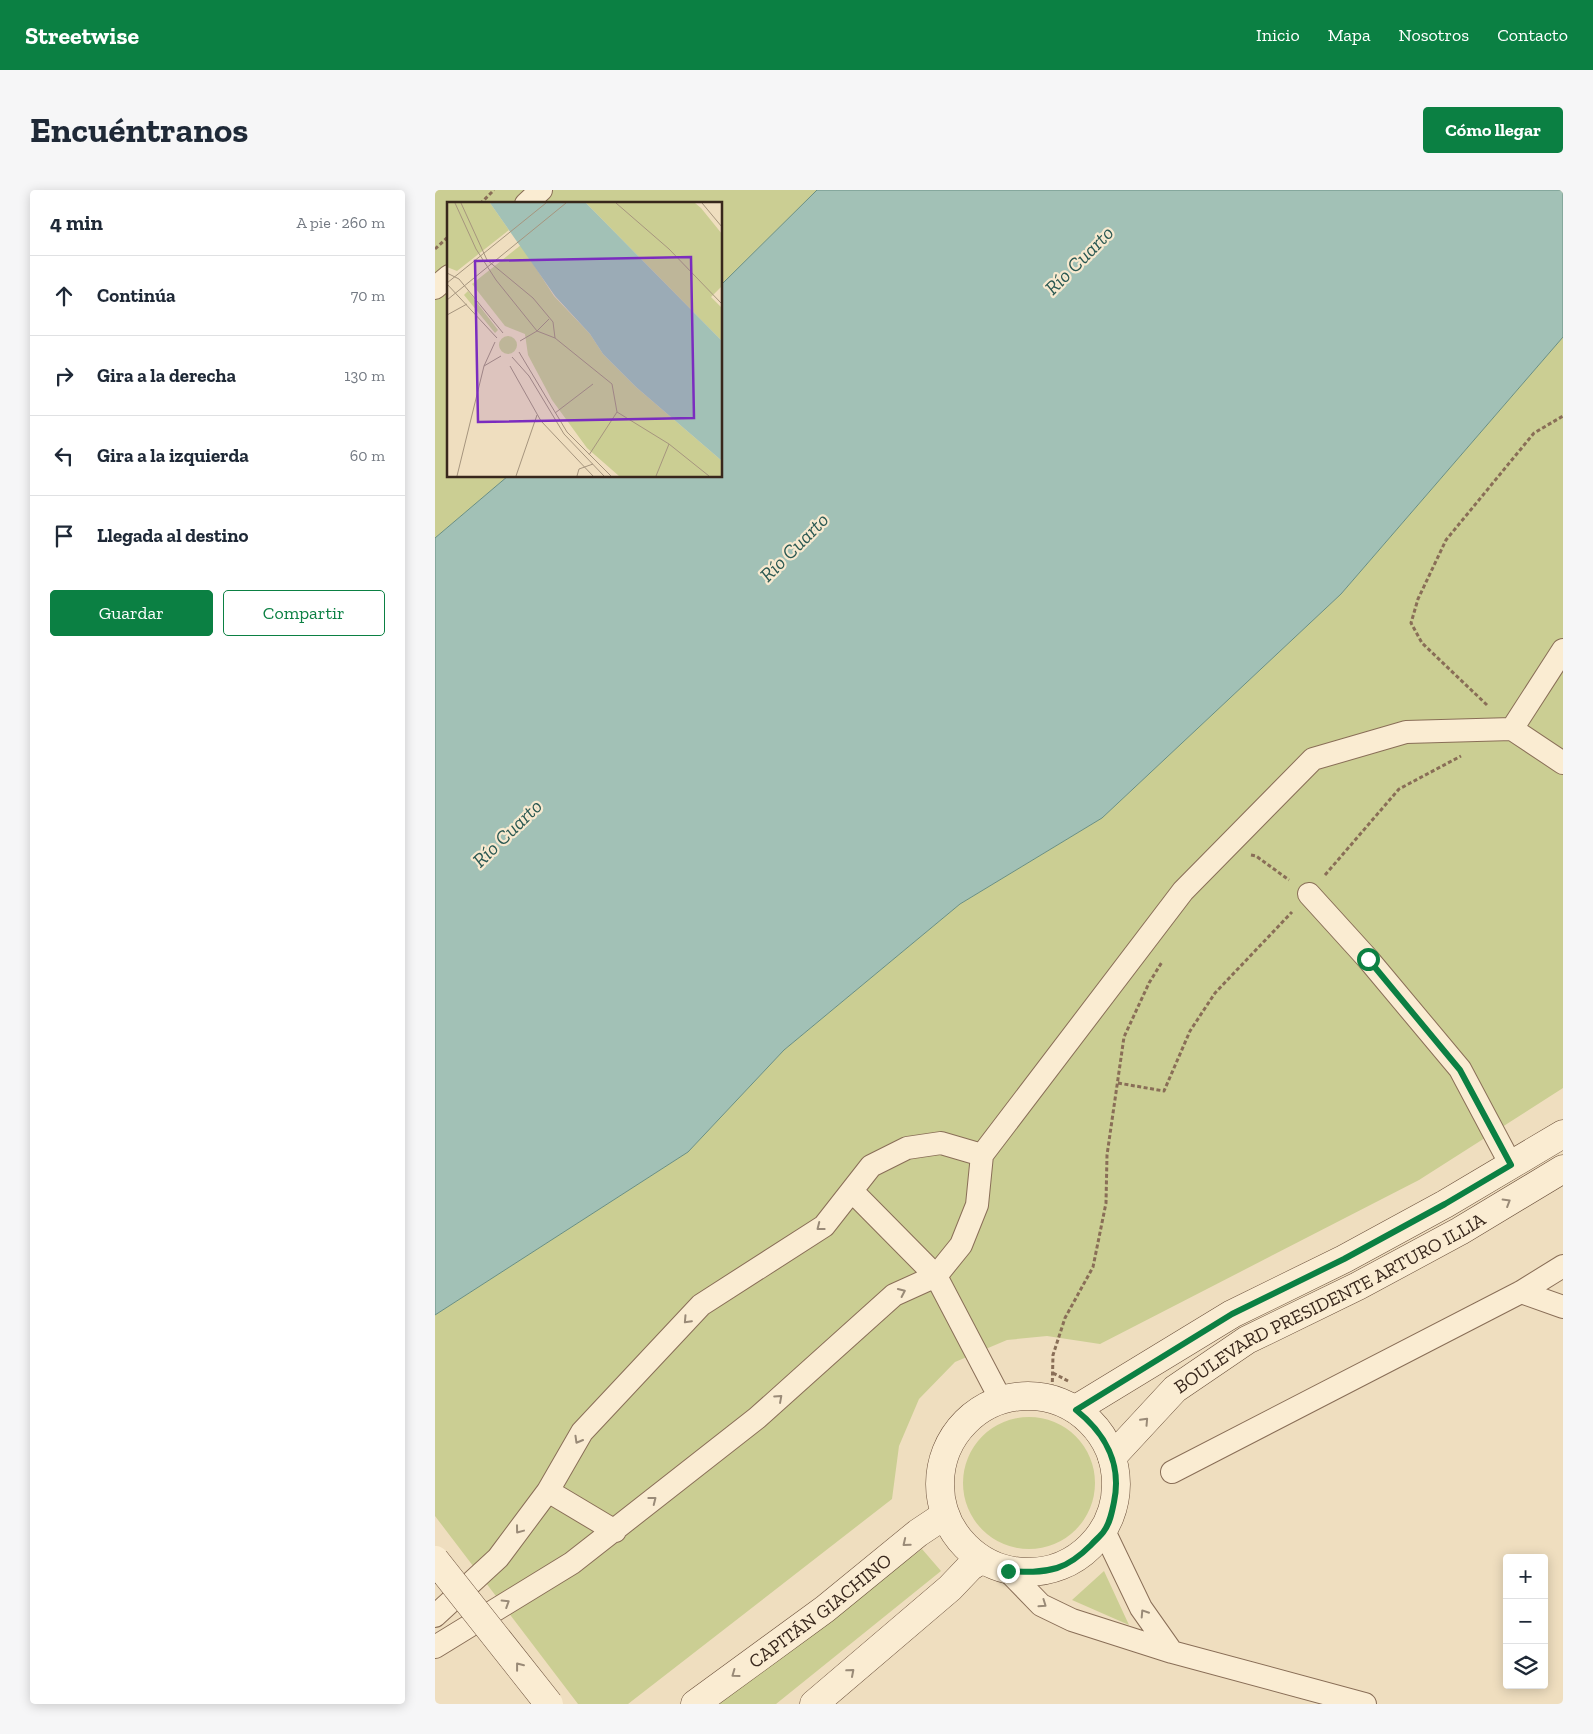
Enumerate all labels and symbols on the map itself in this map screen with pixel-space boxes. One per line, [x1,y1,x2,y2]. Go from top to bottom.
inset map [447,202,723,478]
water label: Río Cuarto [1040,221,1118,299]
water label: Río Cuarto [755,508,833,586]
water label: Río Cuarto [467,794,547,872]
route start [1357,948,1380,971]
one-way arrow [1501,1199,1510,1209]
street label: BOULEVARD PRESIDENTE ARTURO ILLIA [1170,1207,1490,1398]
one-way arrow [817,1222,826,1230]
one-way arrow [897,1288,906,1298]
one-way arrow [684,1315,693,1324]
one-way arrow [774,1395,783,1404]
one-way arrow [1139,1417,1148,1426]
one-way arrow [574,1434,584,1443]
one-way arrow [647,1498,656,1506]
one-way arrow [516,1524,525,1534]
one-way arrow [902,1538,911,1547]
street label: CAPITÁN GIACHINO [744,1548,896,1673]
route end [997,1560,1020,1583]
one-way arrow [1037,1598,1047,1607]
one-way arrow [501,1600,510,1609]
one-way arrow [1141,1609,1150,1618]
one-way arrow [516,1663,524,1672]
one-way arrow [732,1669,741,1677]
one-way arrow [845,1669,854,1678]

